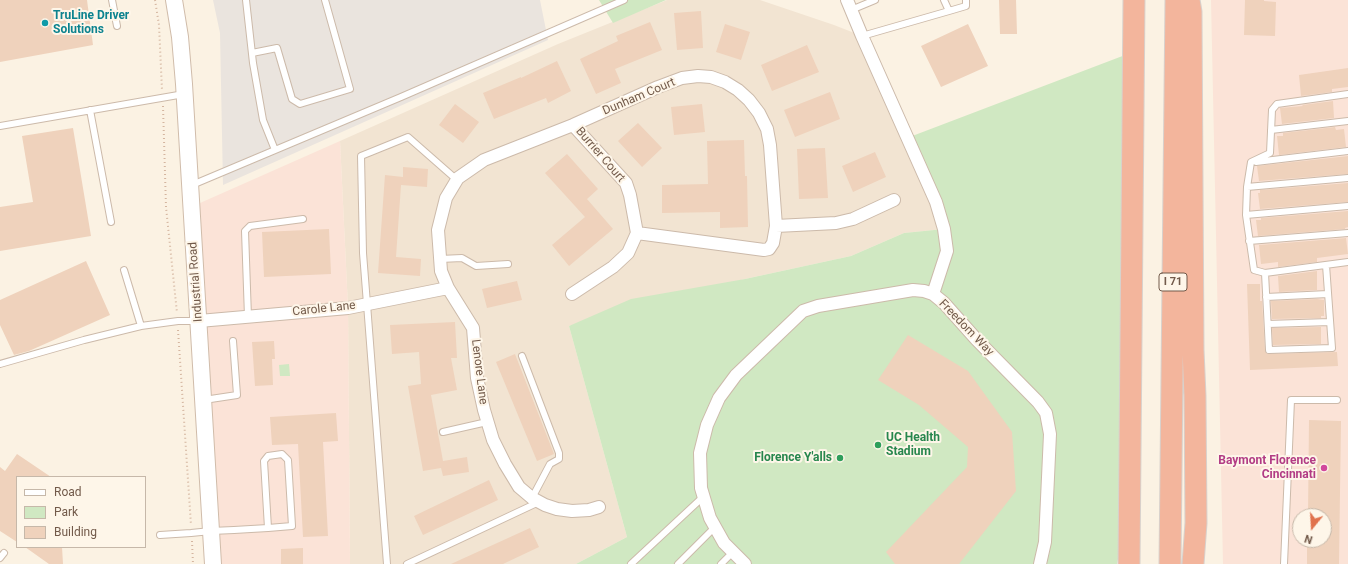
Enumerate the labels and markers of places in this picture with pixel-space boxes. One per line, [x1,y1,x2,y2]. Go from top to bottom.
place label: TruLine Driver Solutions [53,9,129,37]
marker: TruLine Driver Solutions [40,18,50,28]
place label: UC Health Stadium [886,431,940,459]
marker: UC Health Stadium [873,440,883,450]
place label: Florence Y'alls [754,451,832,465]
marker: Florence Y'alls [835,453,845,463]
place label: Baymont Florence Cincinnati [1218,454,1316,482]
marker: Baymont Florence Cincinnati [1319,463,1329,473]

